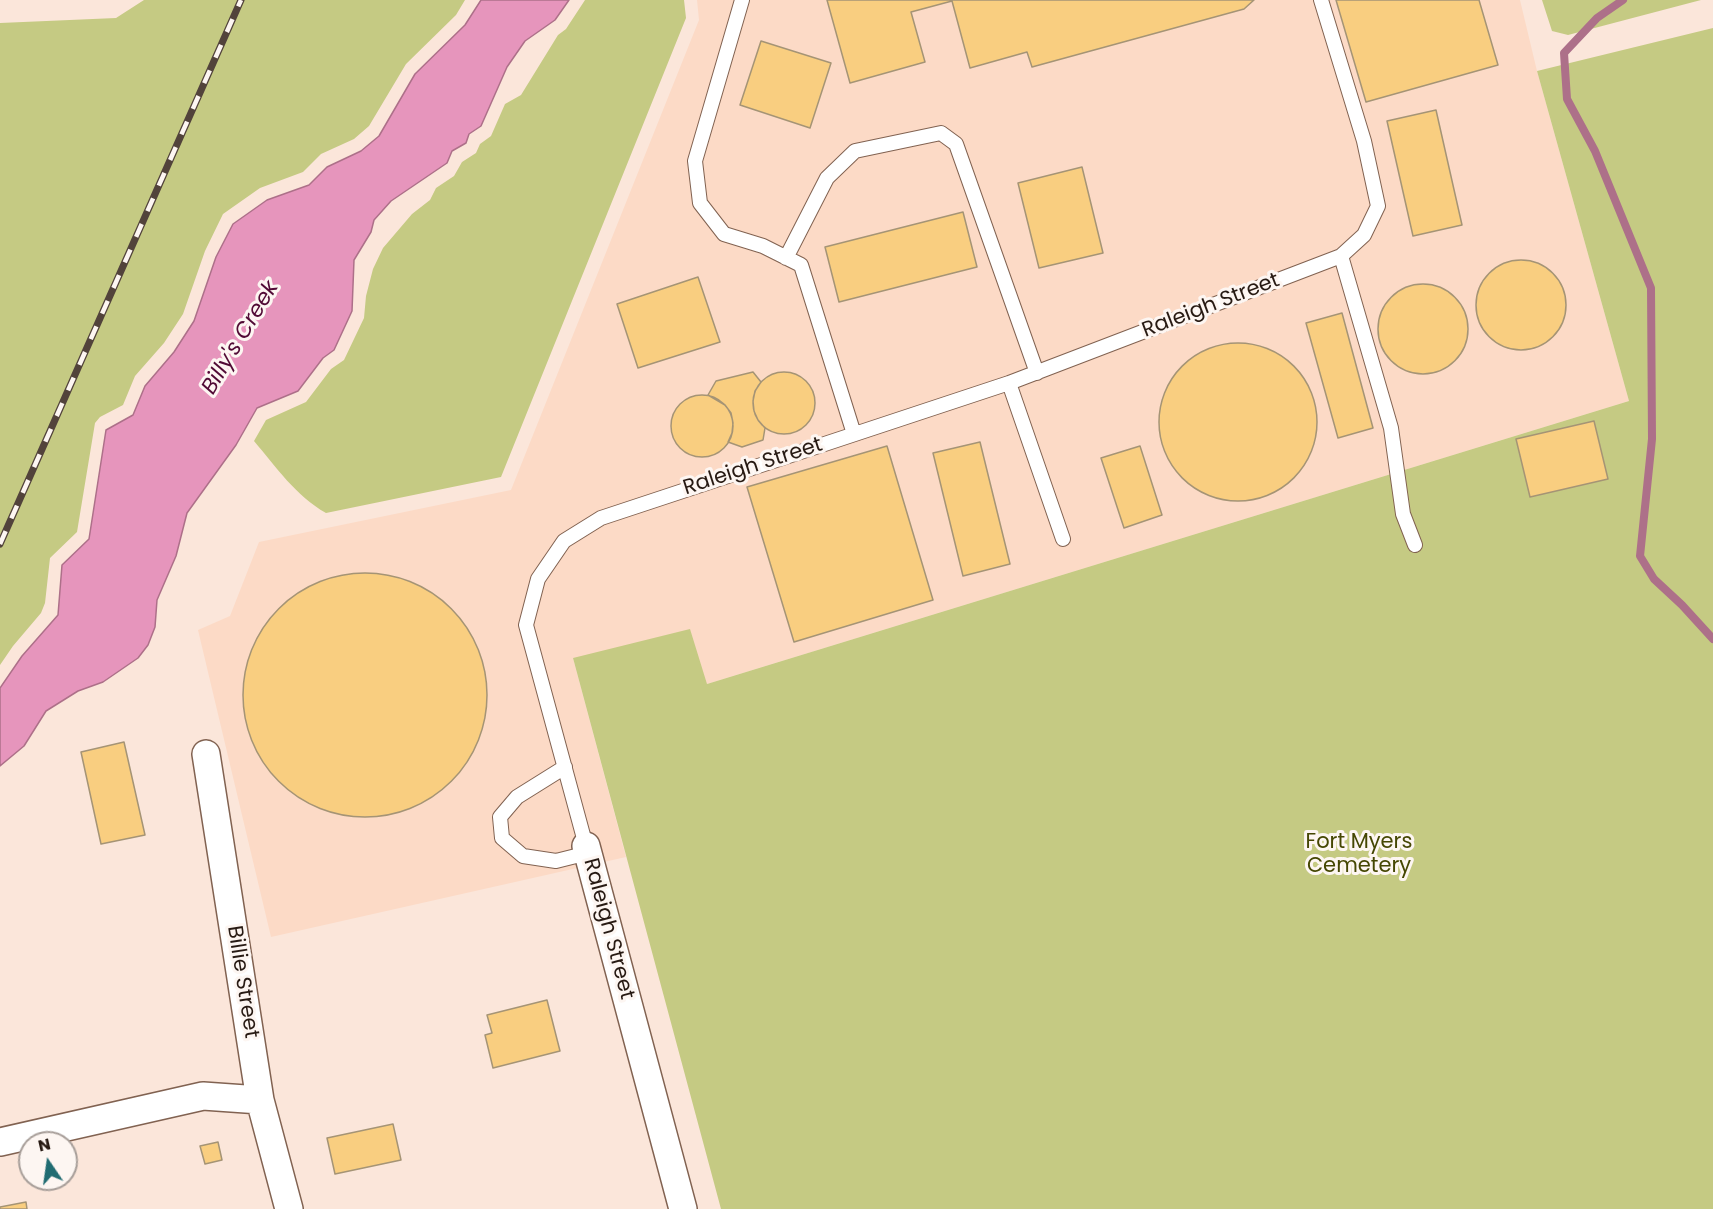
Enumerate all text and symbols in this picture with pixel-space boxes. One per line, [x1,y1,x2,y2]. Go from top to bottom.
street label: Raleigh Street [1139,268,1283,344]
water label: Billy's Creek [197,277,285,399]
street label: Raleigh Street [680,433,826,501]
park label: Fort Myers Cemetery [1306,830,1412,880]
street label: Raleigh Street [577,856,639,1002]
street label: Billie Street [221,924,263,1040]
north arrow [18,1131,78,1191]
text: N [36,1132,53,1157]

